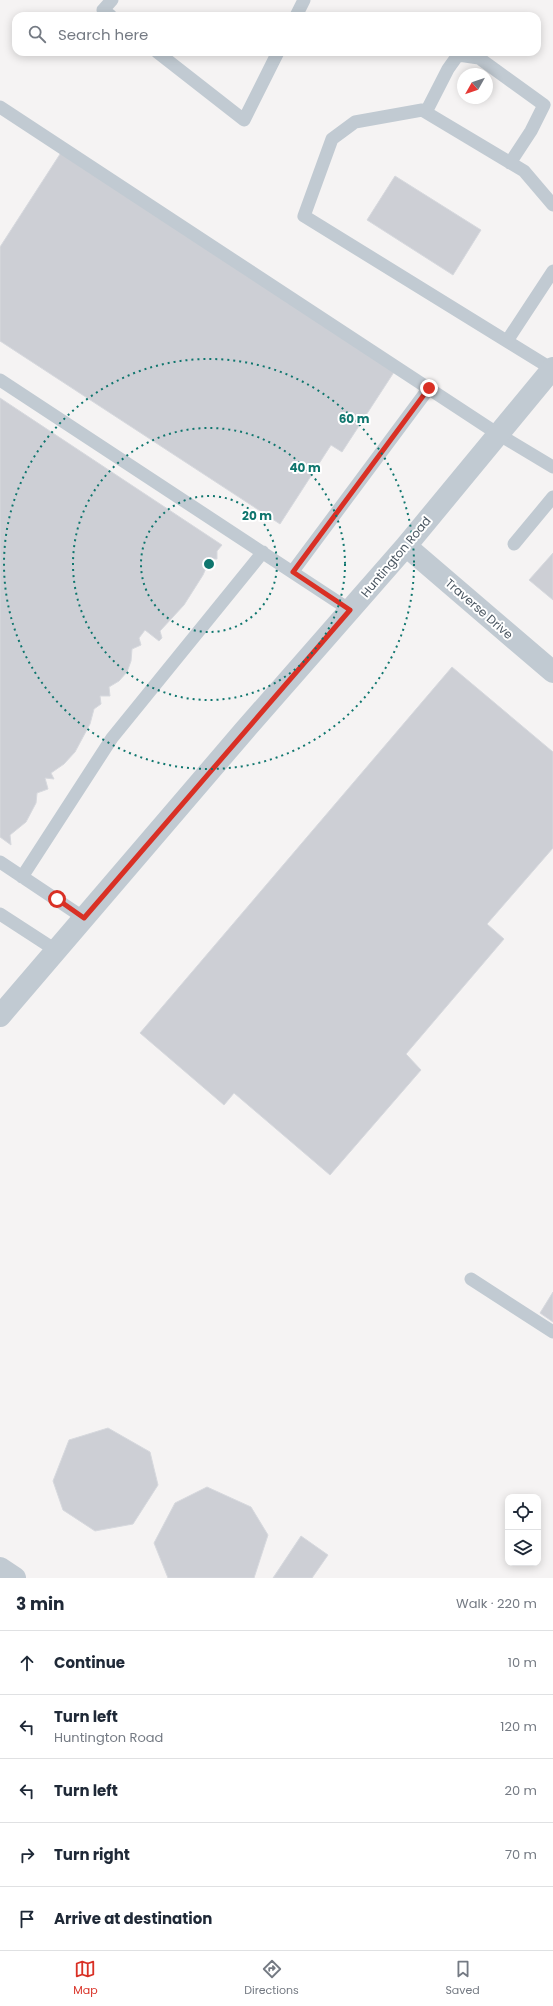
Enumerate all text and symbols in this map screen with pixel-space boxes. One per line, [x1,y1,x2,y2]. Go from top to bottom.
search box [12,12,541,56]
icon: search [26,23,48,45]
text: Search here [58,24,148,45]
north arrow [457,68,493,104]
route end [420,379,438,397]
text: 60 m [339,410,370,427]
text: 40 m [289,459,321,476]
text: 20 m [242,507,272,524]
street label: Huntington Road [357,513,435,601]
centre of rings [202,557,216,571]
street label: Traverse Drive [442,574,517,643]
route start [48,890,66,908]
map controls [505,1494,541,1566]
button: locate [505,1494,541,1530]
button: layers [505,1530,541,1566]
text: 3 min [16,1592,64,1616]
text: Walk · 220 m [456,1594,537,1613]
icon: ahead [16,1652,38,1674]
text: Continue [54,1652,125,1673]
text: 10 m [508,1653,537,1672]
text: Turn left [54,1706,118,1727]
icon: left [16,1716,38,1738]
text: 120 m [500,1717,537,1736]
text: Huntington Road [54,1728,163,1747]
icon: left [16,1780,38,1802]
text: Turn left [54,1780,118,1801]
text: 20 m [504,1781,537,1800]
icon: right [16,1844,38,1866]
text: Turn right [54,1844,130,1865]
text: 70 m [505,1845,537,1864]
icon: arrive [16,1908,38,1930]
text: Arrive at destination [54,1908,212,1929]
tab: Map [73,1958,98,1999]
tab: Directions [244,1958,299,1999]
tab: Saved [445,1958,480,1999]

